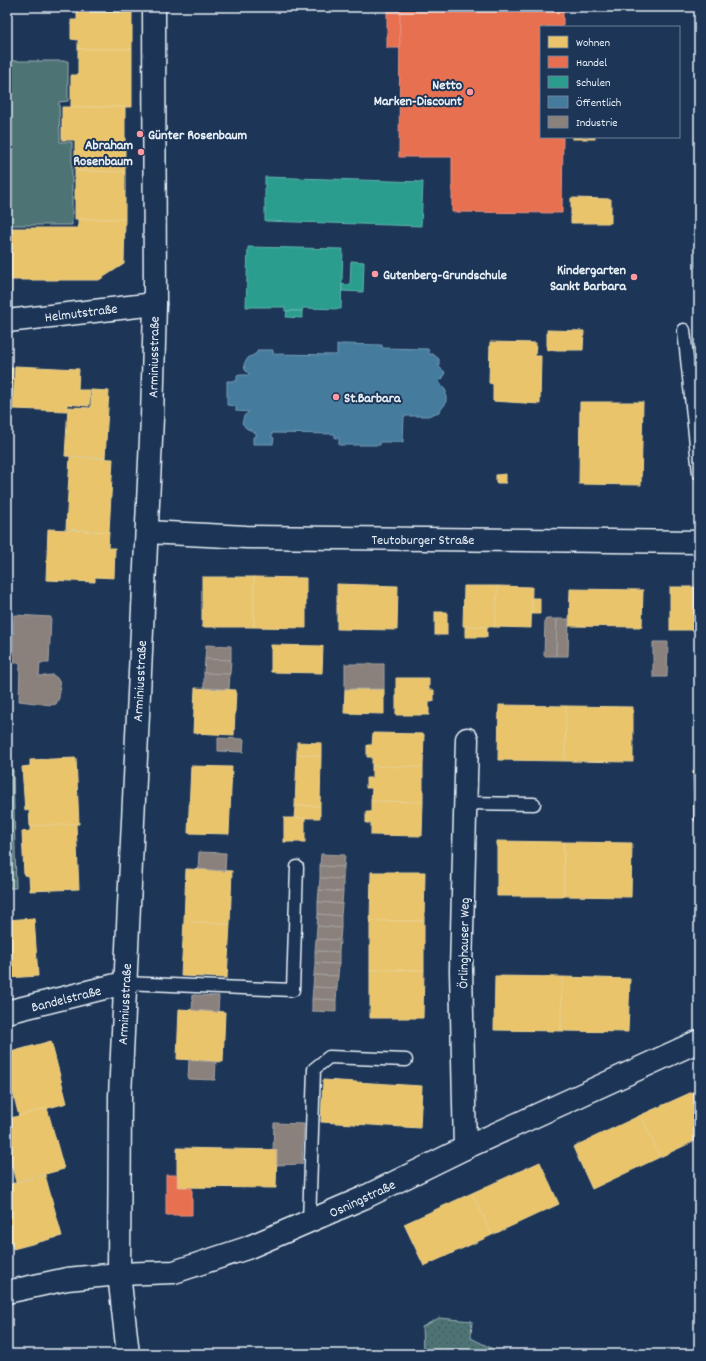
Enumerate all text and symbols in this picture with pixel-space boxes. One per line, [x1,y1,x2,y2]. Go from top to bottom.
legend [540,26,680,138]
text: Wohnen [576,35,611,52]
text: Handel [576,55,607,72]
text: Schulen [576,75,611,92]
place label: Netto Marken-Discount [374,76,463,112]
marker: Netto Marken-Discount [465,87,475,97]
text: Öffentlich [576,95,621,112]
text: Industrie [576,115,617,132]
place label: Günter Rosenbaum [148,126,248,146]
marker: Günter Rosenbaum [135,129,145,139]
place label: Abraham Rosenbaum [73,136,133,172]
marker: Abraham Rosenbaum [136,147,146,157]
place label: Kindergarten Sankt Barbara [550,261,627,297]
place label: Gutenberg-Grundschule [383,266,507,286]
marker: Gutenberg-Grundschule [370,269,380,279]
marker: Kindergarten Sankt Barbara [629,272,639,282]
street label: Helmutstraße [44,300,119,328]
street label: Arminiusstraße [144,316,166,398]
place label: St.Barbara [344,389,402,409]
marker: St.Barbara [331,392,341,402]
street label: Teutoburger Straße [371,531,475,551]
street label: Arminiusstraße [129,640,153,722]
street label: Örlinghauser Weg [454,897,476,989]
street label: Arminiusstraße [114,963,138,1045]
street label: Bandelstraße [29,982,104,1018]
street label: Osningstraße [326,1176,399,1224]

